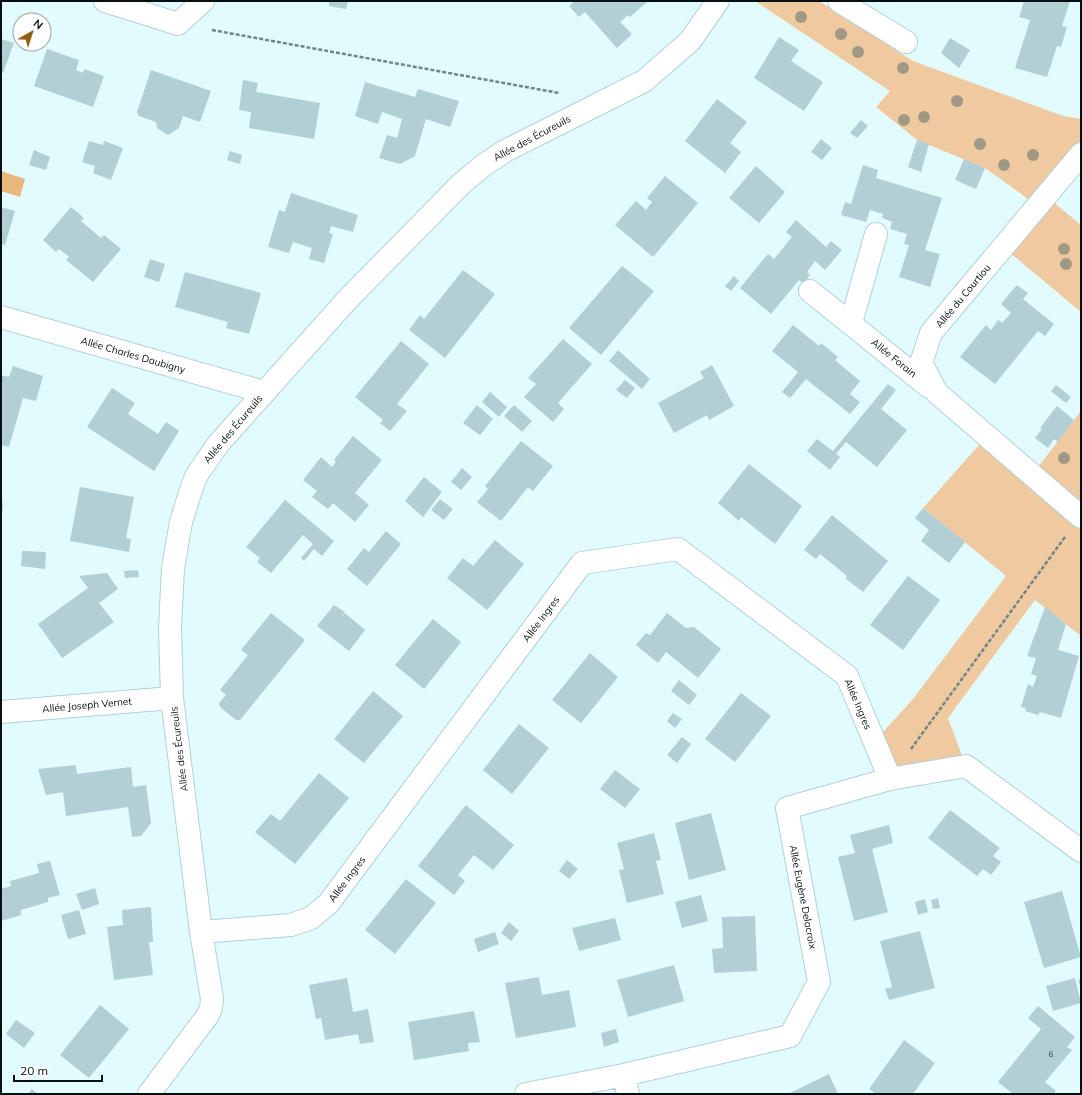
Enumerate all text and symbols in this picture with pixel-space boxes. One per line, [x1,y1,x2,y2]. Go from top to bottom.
north arrow [12,12,52,52]
text: N [31,16,46,32]
street label: Allée des Écureuils [491,112,573,164]
street label: Allée du Courtiou [933,261,993,331]
street label: Allée Charles Daubigny [79,334,187,376]
street label: Allée Forain [869,336,919,380]
street label: Allée des Écureuils [200,392,266,466]
street label: Allée Ingres [520,593,562,644]
street label: Allée Ingres [841,677,875,731]
street label: Allée Joseph Vernet [42,695,133,715]
street label: Allée des Écureuils [167,706,191,792]
street label: Allée Eugène Delacroix [787,844,820,951]
street label: Allée Ingres [326,853,368,904]
house number: 6 [1049,1049,1054,1059]
scale bar [14,1057,102,1083]
text: 20 m [20,1063,48,1078]

